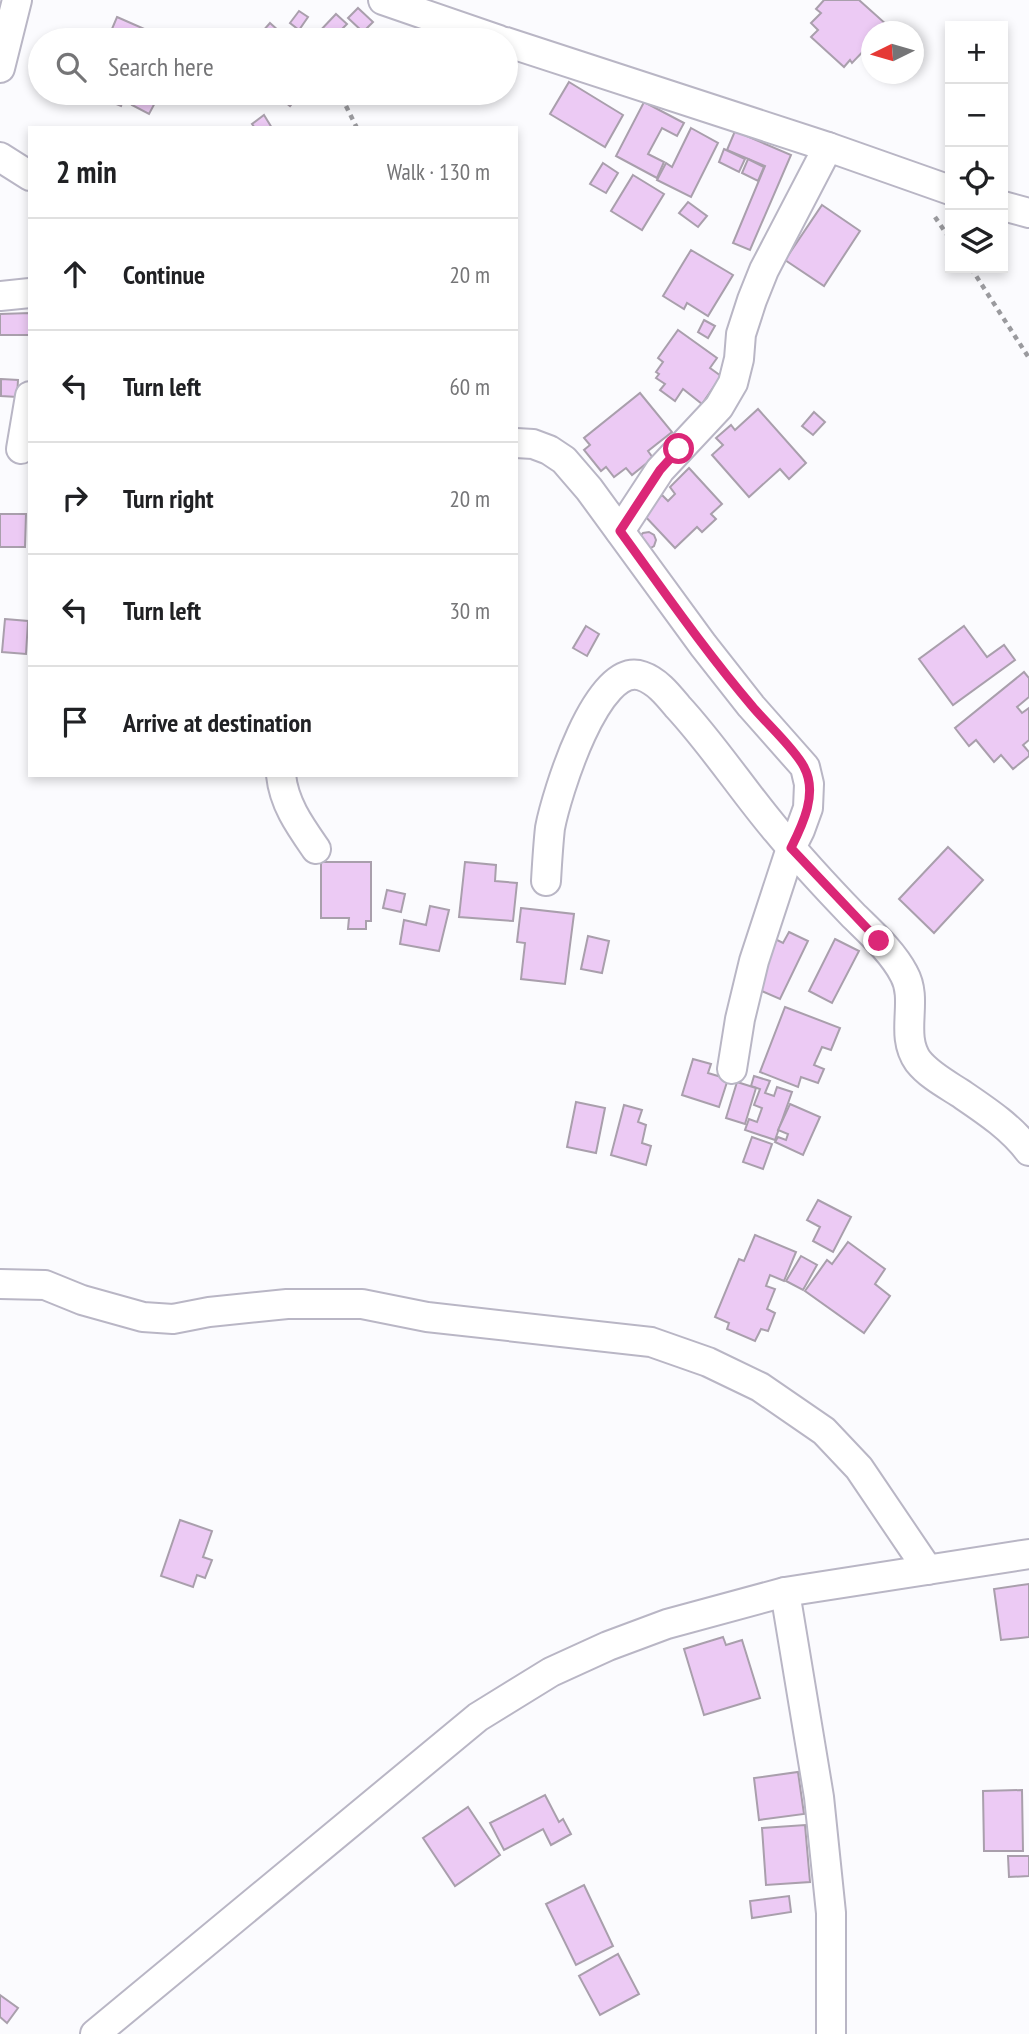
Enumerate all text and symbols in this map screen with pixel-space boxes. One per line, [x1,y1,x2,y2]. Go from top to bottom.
north arrow [861,21,924,84]
map controls [945,21,1008,273]
button: + [945,21,1008,84]
search box [28,28,518,105]
icon: search [52,48,90,86]
text: Search here [108,50,214,83]
button: − [945,84,1008,147]
button: locate [945,147,1008,210]
text: 2 min [56,152,117,191]
text: Walk · 130 m [387,157,490,186]
button: layers [945,210,1008,273]
icon: ahead [56,255,94,293]
text: Continue [123,258,205,291]
text: 20 m [449,260,490,289]
icon: left [56,367,94,405]
text: Turn left [123,370,201,403]
text: 60 m [449,372,490,401]
route start [663,433,694,464]
icon: right [56,479,94,517]
text: Turn right [123,482,214,515]
text: 20 m [449,484,490,513]
icon: left [56,591,94,629]
text: Turn left [123,594,201,627]
text: 30 m [449,596,490,625]
icon: arrive [56,703,94,741]
text: Arrive at destination [123,706,312,739]
route end [863,925,894,956]

